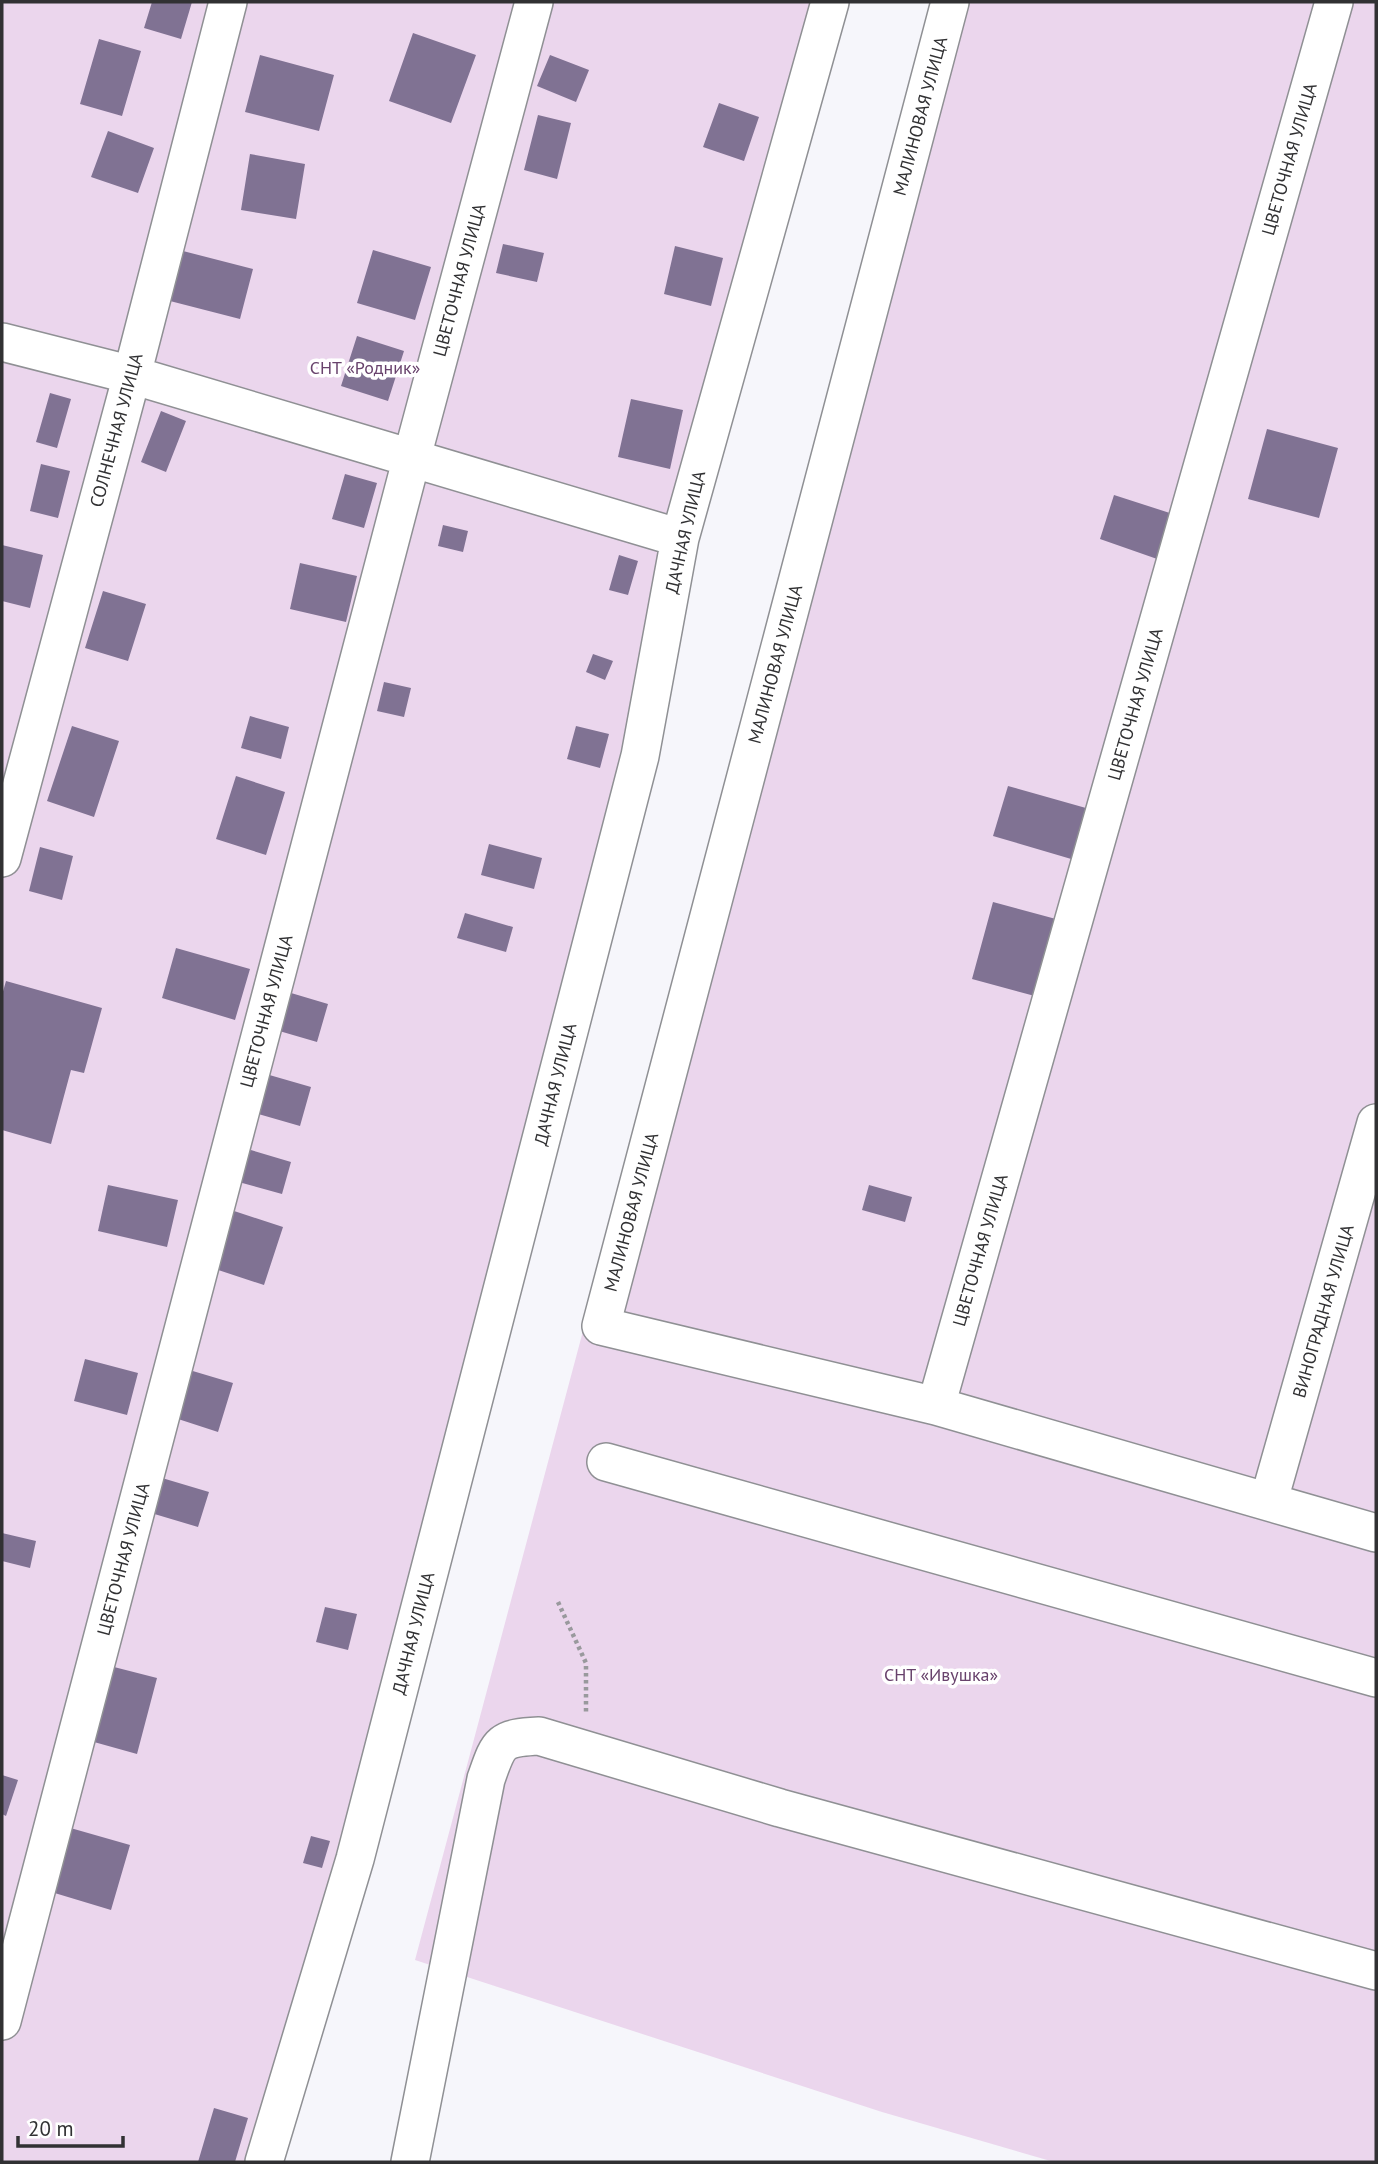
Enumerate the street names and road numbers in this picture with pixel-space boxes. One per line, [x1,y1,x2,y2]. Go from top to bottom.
street label: МАЛИНОВАЯ УЛИЦА [888,33,952,198]
street label: ЦВЕТОЧНАЯ УЛИЦА [1256,80,1322,238]
street label: ЦВЕТОЧНАЯ УЛИЦА [427,200,491,359]
street label: СОЛНЕЧНАЯ УЛИЦА [84,350,148,510]
street label: ДАЧНАЯ УЛИЦА [660,468,710,596]
street label: МАЛИНОВАЯ УЛИЦА [743,581,807,746]
street label: ЦВЕТОЧНАЯ УЛИЦА [1102,625,1168,783]
street label: ЦВЕТОЧНАЯ УЛИЦА [234,931,298,1090]
street label: ДАЧНАЯ УЛИЦА [529,1020,581,1148]
street label: МАЛИНОВАЯ УЛИЦА [599,1129,663,1294]
street label: ЦВЕТОЧНАЯ УЛИЦА [947,1171,1013,1329]
street label: ВИНОГРАДНАЯ УЛИЦА [1287,1221,1359,1400]
street label: ЦВЕТОЧНАЯ УЛИЦА [91,1479,155,1638]
street label: ДАЧНАЯ УЛИЦА [387,1569,439,1697]

